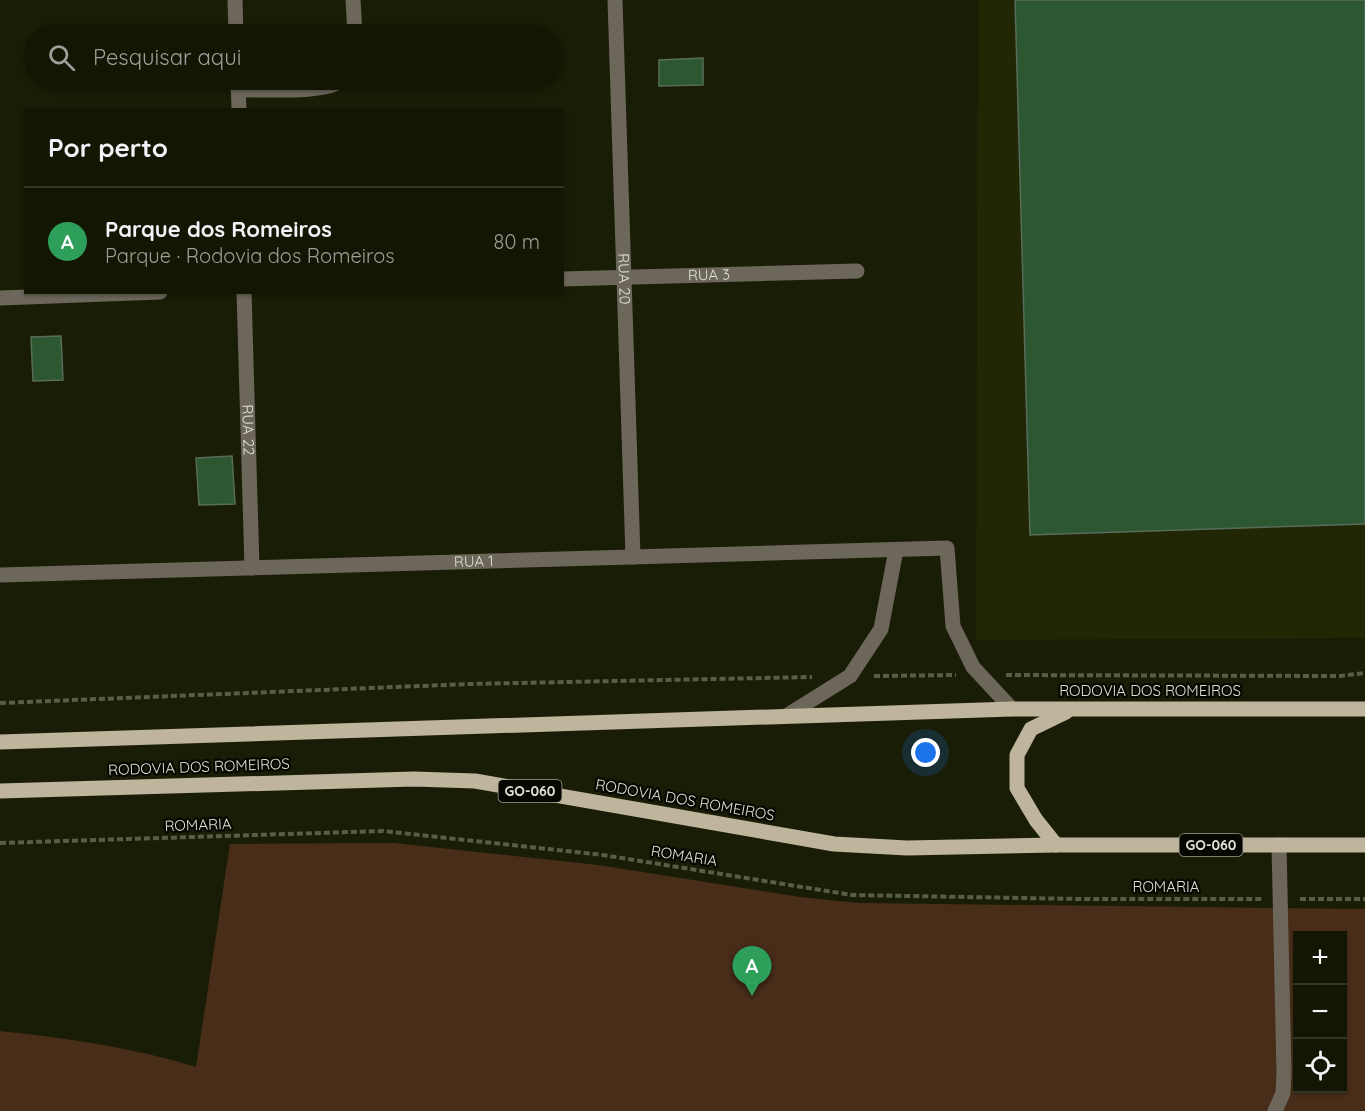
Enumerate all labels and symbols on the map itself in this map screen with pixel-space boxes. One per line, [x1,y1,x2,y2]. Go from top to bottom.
street label: RUA 20 [614,253,635,305]
street label: RUA 3 [688,264,730,285]
street label: RUA 22 [238,404,259,456]
street label: RUA 1 [454,551,494,571]
street label: RODOVIA DOS ROMEIROS [1059,681,1241,700]
your location [911,738,940,767]
street label: RODOVIA DOS ROMEIROS [108,754,290,779]
street label: RODOVIA DOS ROMEIROS [594,774,776,825]
road number: GO-060 [498,780,562,802]
street label: ROMARIA [164,814,232,835]
road number: GO-060 [1180,834,1242,856]
street label: ROMARIA [649,841,719,870]
street label: ROMARIA [1132,877,1200,896]
pin: A [732,946,771,996]

